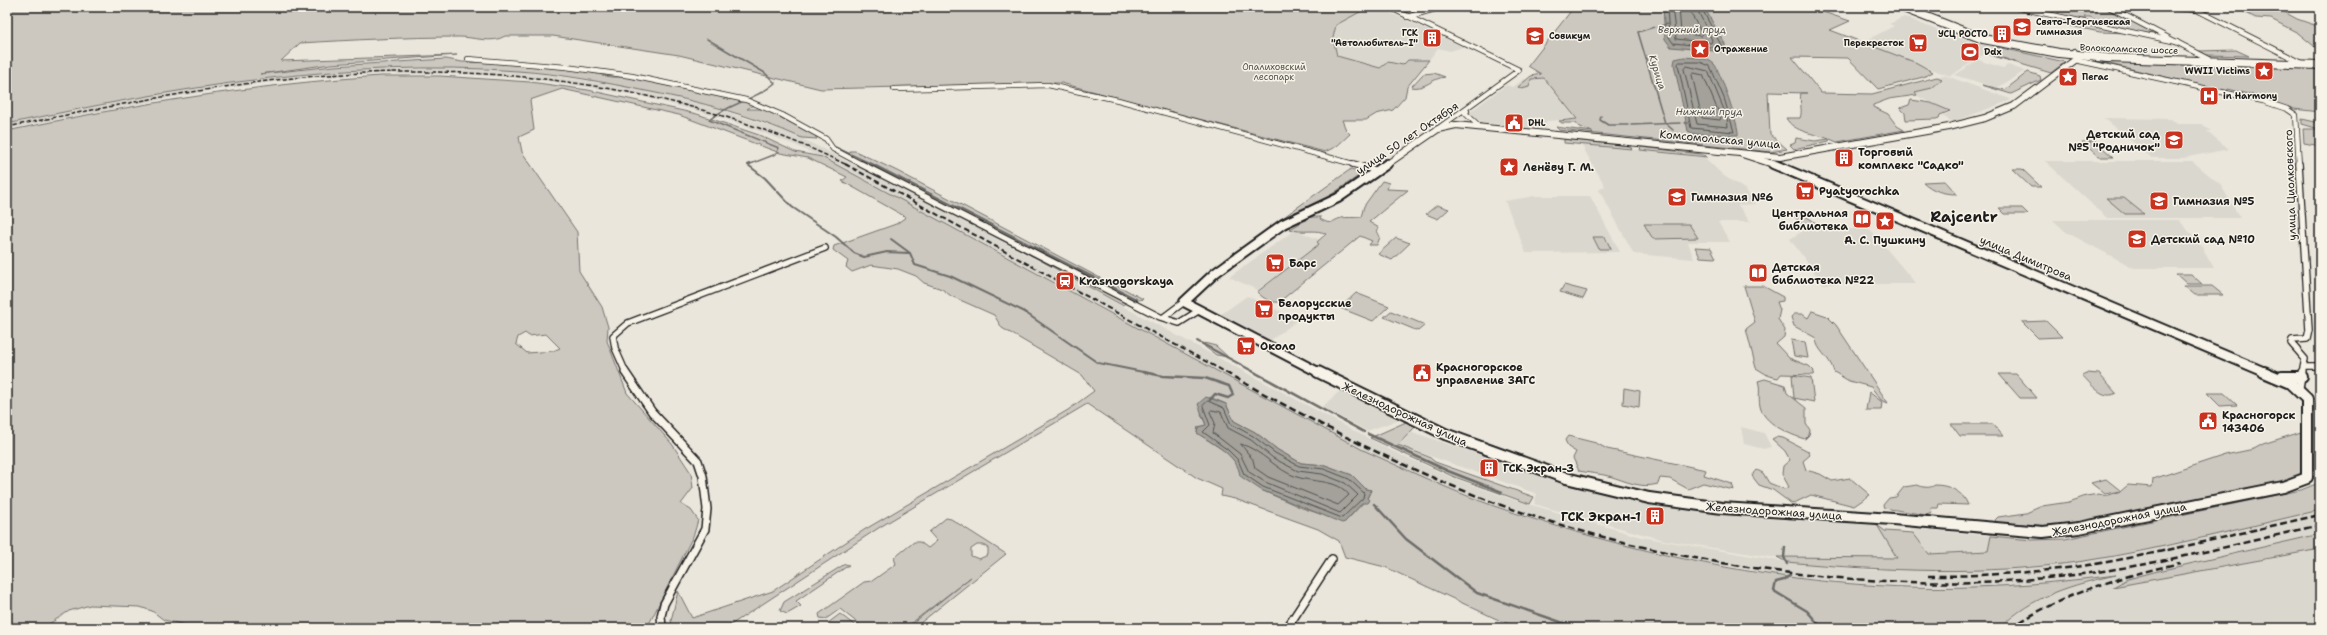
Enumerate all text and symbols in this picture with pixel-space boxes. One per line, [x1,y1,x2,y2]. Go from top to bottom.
school or university icon: Свято-Георгиевская гимназия [2011,16,2033,38]
place label: Свято-Георгиевская гимназия [2036,16,2130,38]
water label: Верхний пруд [1658,23,1726,36]
building icon: УСЦ РОСТО [1991,23,2013,45]
school or university icon: Совикум [1524,25,1546,47]
place label: ГСК "Автолюбитель-I" [1331,27,1419,49]
building icon: ГСК "Автолюбитель-I" [1421,27,1443,49]
place label: УСЦ РОСТО [1938,28,1988,40]
place label: Совикум [1549,30,1591,42]
supermarket icon: Перекресток [1907,32,1929,54]
place label: Перекресток [1844,37,1904,49]
place icon: Отражение [1689,38,1711,60]
sports icon: Ddx [1959,41,1981,63]
street label: Волоколамское шоссе [2080,41,2178,57]
place label: Отражение [1714,43,1769,55]
place label: Ddx [1984,46,2002,58]
water label: Курица [1646,53,1669,91]
place icon: WWII Victims [2253,60,2275,82]
park label: Опалиховский лесопарк [1242,61,1306,83]
place label: WWII Victims [2185,65,2250,77]
place icon: Пегас [2057,66,2079,88]
place label: Пегас [2082,71,2109,83]
hospital icon: in Harmony [2198,85,2220,107]
place label: in Harmony [2223,90,2278,102]
street label: улица 50 лет Октября [1353,98,1461,178]
water label: Нижний пруд [1675,105,1743,118]
public building icon: DHL [1503,112,1525,134]
place label: DHL [1528,117,1546,129]
street label: Комсомольская улица [1659,127,1781,152]
place label: Детский сад №5 "Родничок" [2068,127,2160,155]
school or university icon: Детский сад №5 "Родничок" [2163,129,2185,151]
street label: улица Циолковского [2281,129,2300,241]
place label: Торговый комплекс "Садко" [1858,145,1964,173]
building icon: Торговый комплекс "Садко" [1833,147,1855,169]
place icon: Ленёву Г. М. [1498,156,1520,178]
place label: Ленёву Г. М. [1523,160,1594,175]
supermarket icon: Pyatyorochka [1794,180,1816,202]
place label: Pyatyorochka [1819,184,1900,199]
school or university icon: Гимназия №6 [1666,186,1688,208]
place label: Гимназия №6 [1691,190,1773,205]
school or university icon: Гимназия №5 [2148,190,2170,212]
place label: Гимназия №5 [2173,194,2254,209]
place label: Центральная библиотека [1772,206,1848,234]
district label: Rajcentr [1930,207,1998,227]
library icon: Центральная библиотека [1851,208,1873,230]
place icon: А. С. Пушкину [1874,210,1896,232]
school or university icon: Детский сад №10 [2126,228,2148,250]
street label: улица Димитрова [1977,232,2074,285]
place label: Детский сад №10 [2151,232,2255,247]
place label: А. С. Пушкину [1844,233,1926,248]
supermarket icon: Барс [1264,252,1286,274]
place label: Барс [1289,256,1317,271]
place label: Детская библиотека №22 [1772,260,1875,288]
library icon: Детская библиотека №22 [1747,262,1769,284]
station icon: Krasnogorskaya [1054,270,1076,292]
place label: Krasnogorskaya [1079,274,1174,289]
place label: Белорусские продукты [1278,296,1352,324]
supermarket icon: Белорусские продукты [1253,298,1275,320]
supermarket icon: Около [1235,335,1257,357]
place label: Около [1260,339,1296,354]
place label: Красногорское управление ЗАГС [1436,360,1535,388]
public building icon: Красногорское управление ЗАГС [1411,362,1433,384]
street label: Железнодорожная улица [1340,379,1470,450]
place label: Красногорск 143406 [2222,408,2296,436]
public building icon: Красногорск 143406 [2197,410,2219,432]
building icon: ГСК Экран-3 [1478,457,1500,479]
place label: ГСК Экран-3 [1503,461,1574,476]
street label: Железнодорожная улица [1705,499,1843,524]
street label: Железнодорожная улица [2051,499,2188,540]
building icon: ГСК Экран-1 [1644,505,1666,527]
place label: ГСК Экран-1 [1561,508,1641,525]

